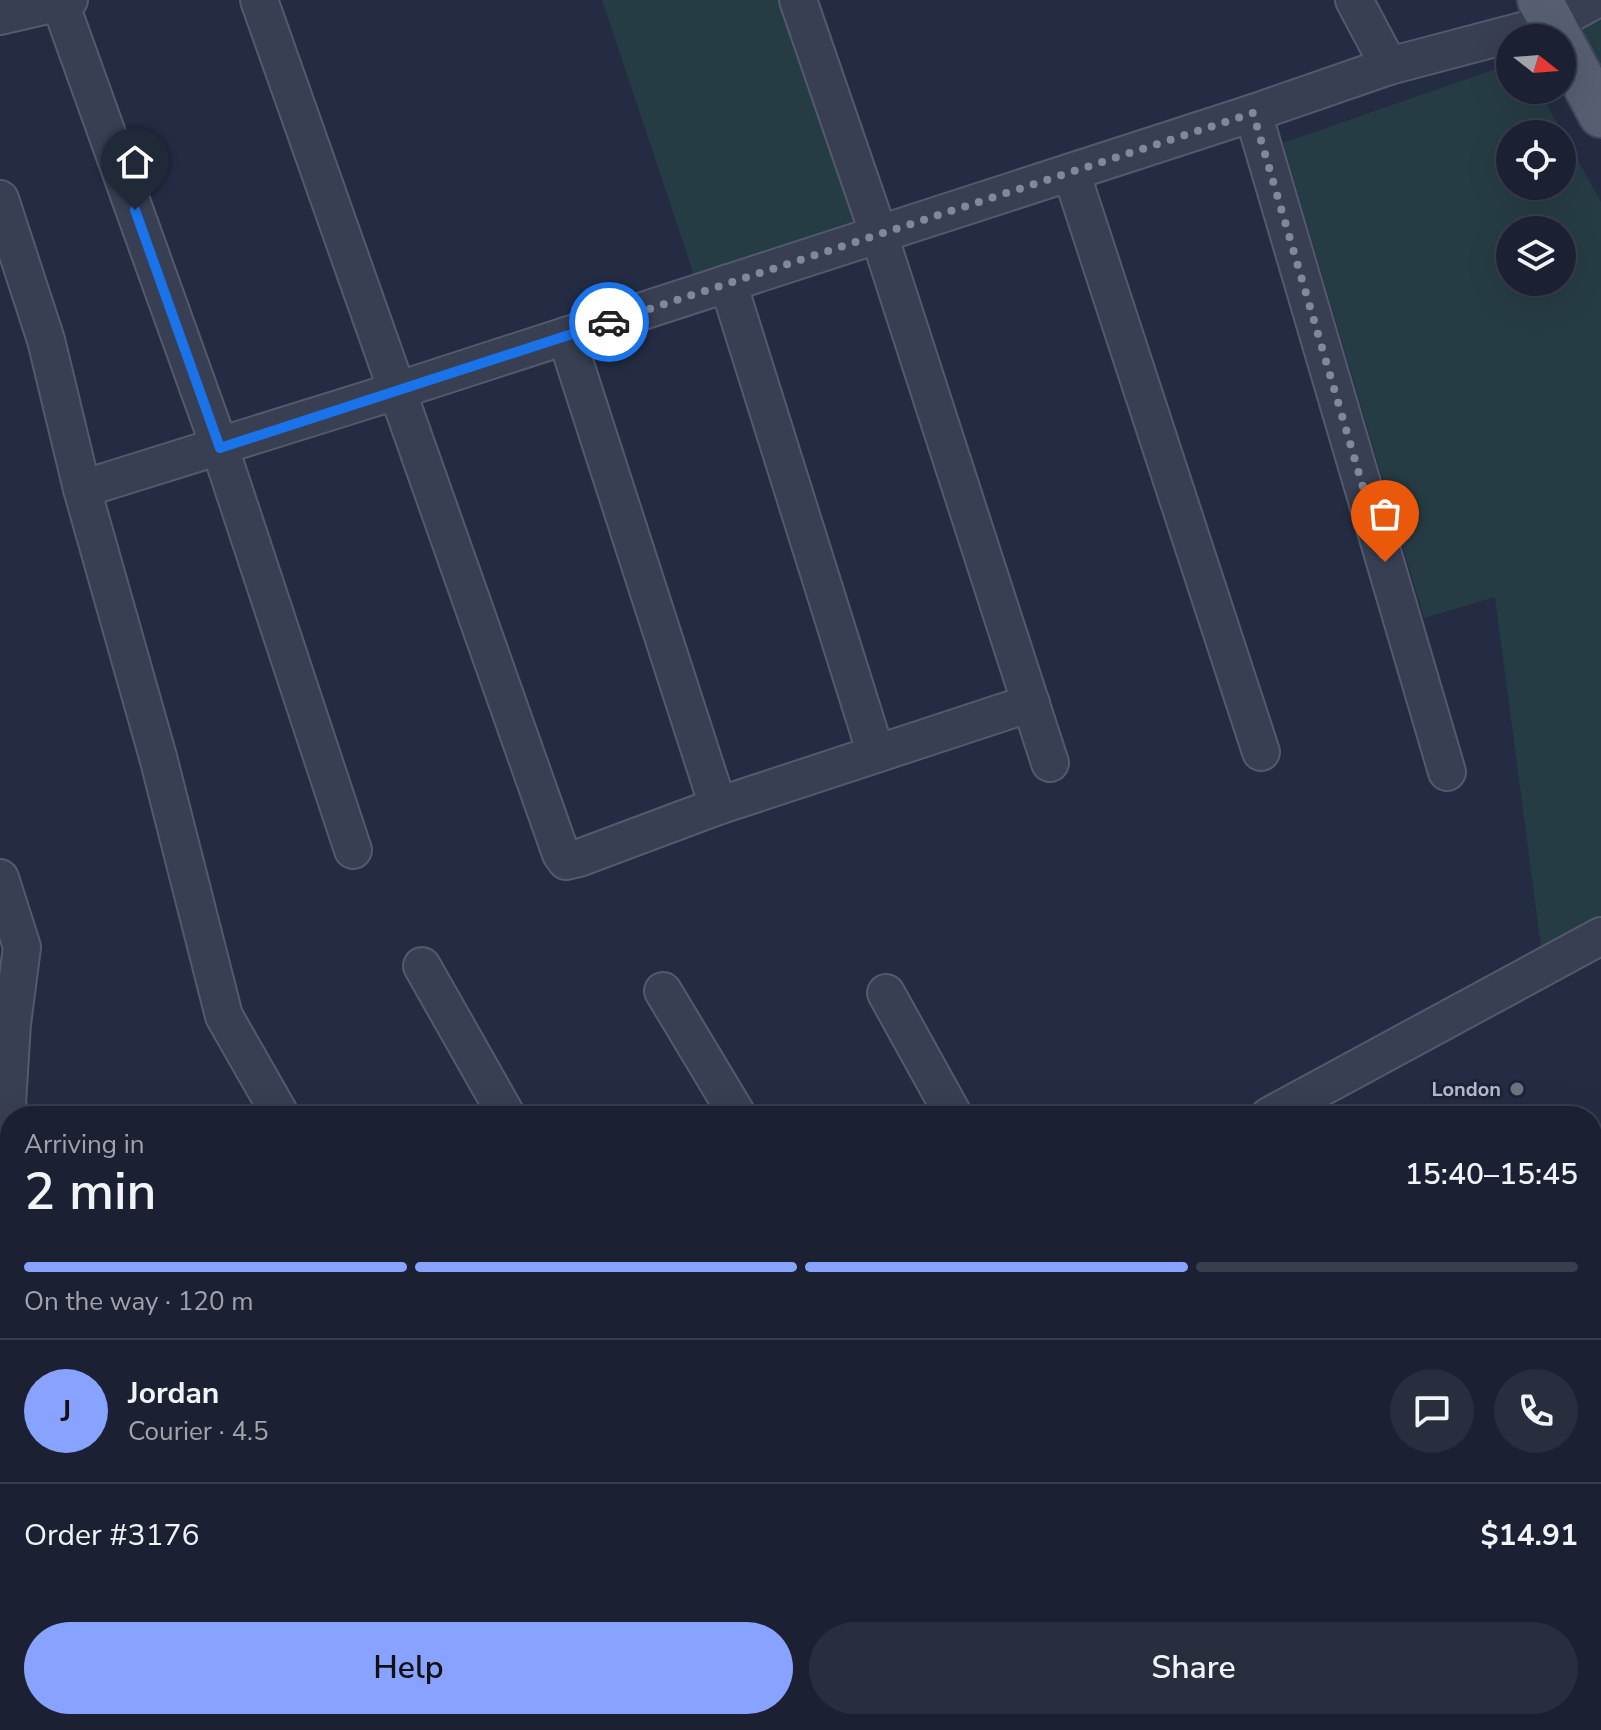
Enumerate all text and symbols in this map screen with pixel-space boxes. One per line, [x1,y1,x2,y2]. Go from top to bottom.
north arrow [1496,24,1576,104]
map controls [1496,24,1576,296]
button: locate [1496,120,1576,200]
pin [101,128,169,210]
icon: home [113,140,157,184]
button: layers [1496,216,1576,296]
courier [569,282,649,362]
icon: car [587,300,631,344]
pin [1351,480,1419,562]
icon: bag [1363,492,1407,536]
place label: London [1431,1076,1501,1103]
marker: London [1508,1080,1526,1098]
text: Arriving in [24,1127,145,1162]
text: 15:40–15:45 [1405,1154,1578,1195]
text: 2 min [24,1156,157,1227]
text: On the way · 120 m [24,1284,253,1319]
button: chat [1390,1369,1474,1453]
button: phone [1494,1369,1578,1453]
text: Jordan [128,1373,219,1414]
text: J [61,1391,71,1432]
text: Courier · 4.5 [128,1414,269,1449]
text: Order #3176 [24,1515,199,1556]
text: $14.91 [1481,1515,1578,1556]
button: Help [24,1622,793,1714]
button: Share [809,1622,1578,1714]

